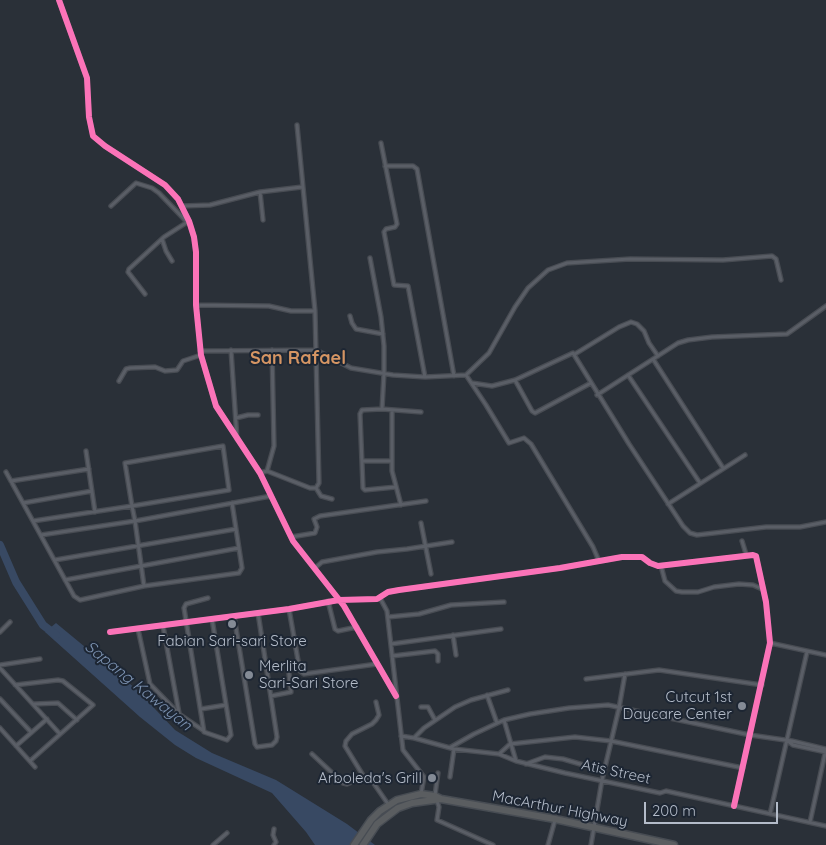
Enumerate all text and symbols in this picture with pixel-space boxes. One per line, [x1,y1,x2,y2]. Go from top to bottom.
district label: San Rafael [250,348,346,370]
marker: Fabian Sari-sari Store [226,618,238,630]
place label: Fabian Sari-sari Store [157,632,307,650]
water label: Sapang Kawayan [81,637,195,735]
place label: Merlita Sari-Sari Store [259,657,358,692]
marker: Merlita Sari-Sari Store [243,669,255,681]
place label: Cutcut 1st Daycare Center [623,688,732,723]
marker: Cutcut 1st Daycare Center [736,700,748,712]
street label: Atis Street [580,756,652,788]
place label: Arboleda's Grill [318,769,422,787]
marker: Arboleda's Grill [426,772,438,784]
street label: MacArthur Highway [491,787,629,831]
scale bar [646,792,780,824]
text: 200 m [652,801,696,820]

